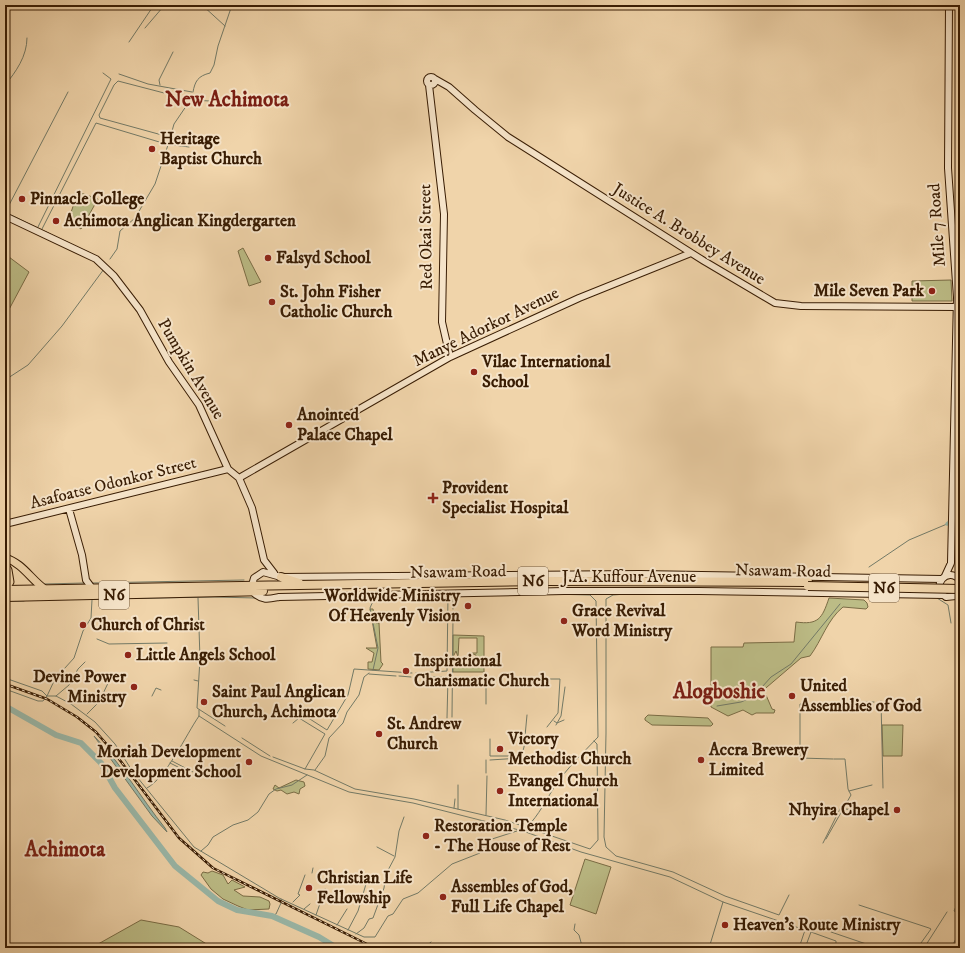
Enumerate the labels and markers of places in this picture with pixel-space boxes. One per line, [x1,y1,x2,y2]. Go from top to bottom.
place label: Heritage Baptist Church [160,128,262,170]
marker: Heritage Baptist Church [147,144,157,154]
place label: Pinnacle College [30,188,144,210]
marker: Pinnacle College [17,194,27,204]
place label: Achimota Anglican Kingdergarten [63,210,296,232]
marker: Achimota Anglican Kingdergarten [51,216,61,226]
place label: Falsyd School [276,247,372,269]
marker: Falsyd School [263,253,273,263]
place label: Mile Seven Park [814,280,925,302]
place label: St. John Fisher Catholic Church [280,281,392,323]
marker: Mile Seven Park [927,286,937,296]
marker: St. John Fisher Catholic Church [267,297,277,307]
place label: Vilac International School [481,351,611,393]
marker: Vilac International School [469,367,479,377]
place label: Anointed Palace Chapel [296,404,393,446]
marker: Anointed Palace Chapel [284,420,294,430]
place label: Provident Specialist Hospital [442,477,569,519]
marker: Provident Specialist Hospital [427,492,439,504]
place label: Worldwide Ministry Of Heavenly Vision [323,585,461,627]
place label: Grace Revival Word Ministry [571,600,673,642]
marker: Worldwide Ministry Of Heavenly Vision [463,601,473,611]
place label: Church of Christ [91,614,205,636]
marker: Grace Revival Word Ministry [559,616,569,626]
marker: Church of Christ [78,620,88,630]
place label: Little Angels School [136,644,276,666]
marker: Little Angels School [123,650,133,660]
place label: Inspirational Charismatic Church [414,650,550,692]
place label: Devine Power Ministry [33,666,127,708]
marker: Inspirational Charismatic Church [401,666,411,676]
place label: United Assemblies of God [799,675,922,717]
place label: Saint Paul Anglican Church, Achimota [212,681,345,723]
marker: Devine Power Ministry [129,682,139,692]
marker: United Assemblies of God [787,691,797,701]
marker: Saint Paul Anglican Church, Achimota [199,697,209,707]
place label: St. Andrew Church [387,713,462,755]
place label: Victory Methodist Church [507,728,631,770]
marker: St. Andrew Church [374,729,384,739]
place label: Accra Brewery Limited [708,739,809,781]
place label: Moriah Development Development School [97,741,242,783]
marker: Victory Methodist Church [495,744,505,754]
marker: Accra Brewery Limited [696,755,706,765]
marker: Moriah Development Development School [244,757,254,767]
place label: Evangel Church International [508,770,618,812]
marker: Evangel Church International [495,786,505,796]
place label: Nhyira Chapel [789,799,890,821]
marker: Nhyira Chapel [892,805,902,815]
place label: Restoration Temple - The House of Rest [434,815,571,857]
marker: Restoration Temple - The House of Rest [421,831,431,841]
place label: Christian Life Fellowship [317,867,412,909]
place label: Assembles of God, Full Life Chapel [450,876,573,918]
marker: Christian Life Fellowship [304,883,314,893]
marker: Assembles of God, Full Life Chapel [438,892,448,902]
place label: Heaven's Route Ministry [733,914,901,936]
marker: Heaven's Route Ministry [720,920,730,930]

